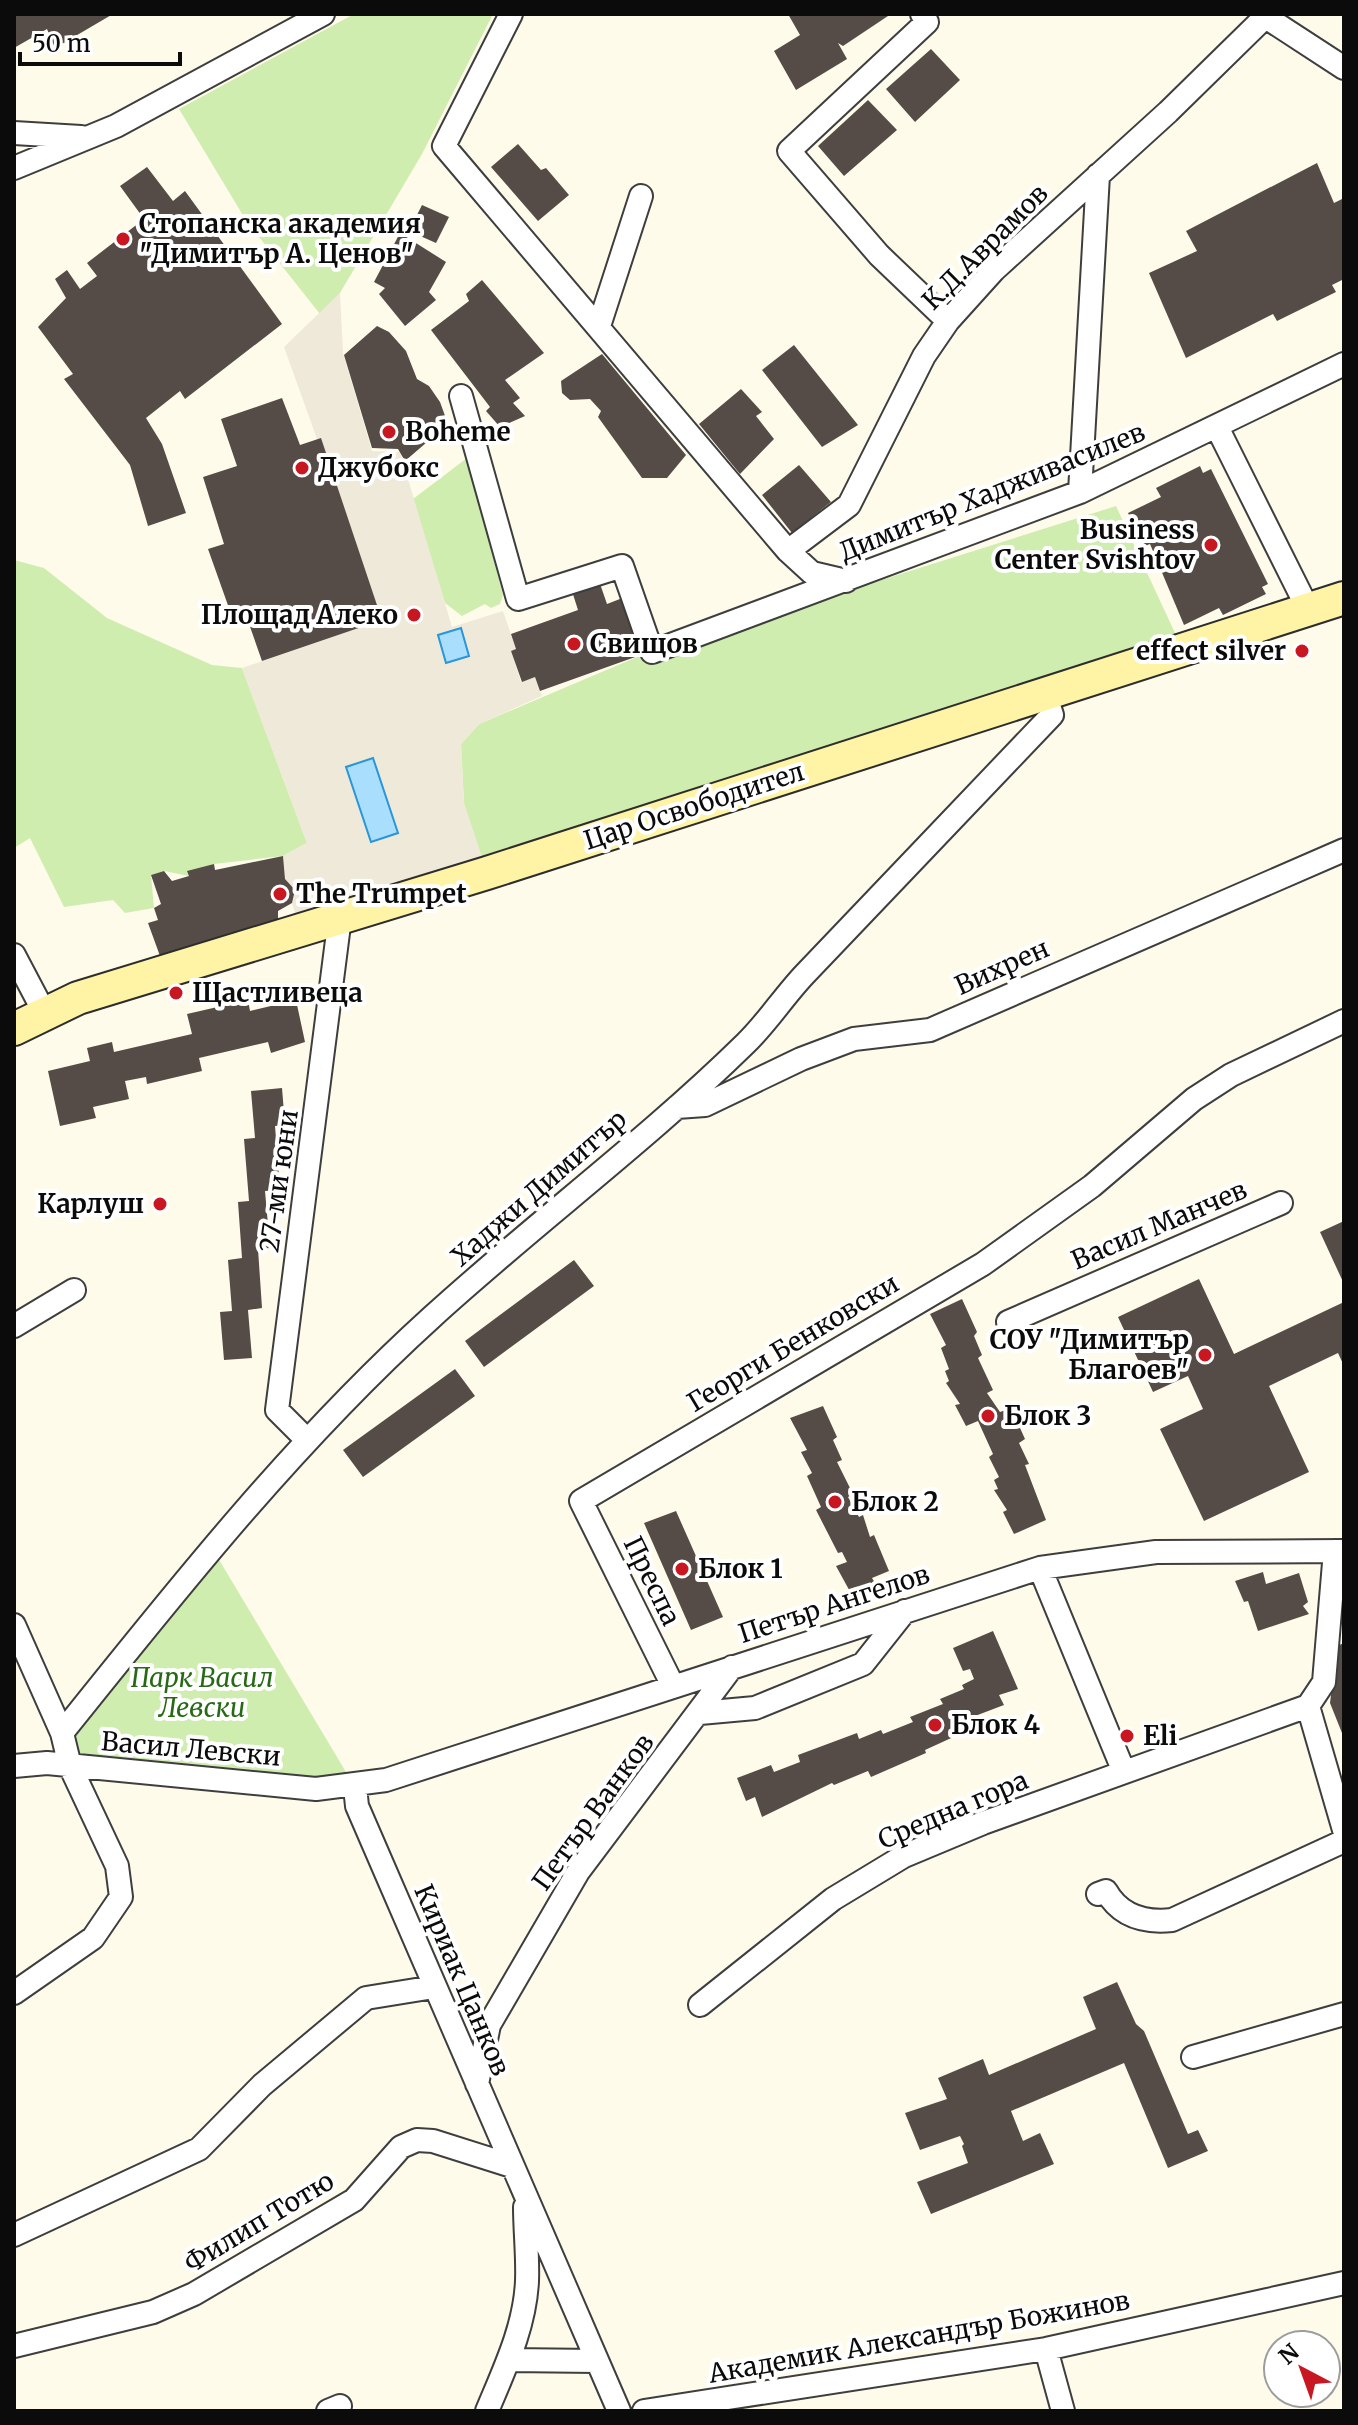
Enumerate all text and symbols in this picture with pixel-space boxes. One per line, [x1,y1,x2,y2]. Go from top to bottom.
scale bar [20,16,180,66]
text: 50 m [32,28,91,59]
street label: К.Д.Аврамов [915,177,1054,316]
place label: Стопанска академия "Димитър А. Ценов" [139,207,421,270]
marker: Стопанска академия "Димитър А. Ценов" [114,230,132,248]
place label: Boheme [405,415,511,448]
street label: Димитър Хадживасилев [834,415,1149,568]
marker: Boheme [380,423,398,441]
place label: Джубокс [318,451,439,484]
marker: Джубокс [293,459,311,477]
place label: Business Center Svishtov [995,513,1196,576]
marker: Business Center Svishtov [1202,536,1220,554]
place label: Площад Алеко [201,598,398,631]
marker: Площад Алеко [405,606,423,624]
place label: Свищов [590,627,698,660]
place label: effect silver [1136,634,1286,667]
marker: Свищов [565,635,583,653]
marker: effect silver [1293,642,1311,660]
street label: Цар Освободител [579,754,808,857]
place label: The Trumpet [296,877,467,910]
marker: The Trumpet [271,885,289,903]
street label: Вихрен [950,931,1054,1002]
place label: Щастливеца [192,976,363,1009]
marker: Щастливеца [167,984,185,1002]
street label: Хаджи Димитър [444,1102,633,1273]
street label: 27-ми юни [252,1107,305,1254]
street label: Васил Манчев [1066,1173,1252,1276]
place label: Карлуш [37,1187,144,1220]
marker: Карлуш [151,1195,169,1213]
street label: Георги Бенковски [681,1266,905,1419]
place label: СОУ "Димитър Благоев" [990,1323,1189,1386]
marker: СОУ "Димитър Благоев" [1196,1346,1214,1364]
place label: Блок 3 [1004,1399,1092,1432]
marker: Блок 3 [979,1407,997,1425]
place label: Блок 2 [851,1485,939,1518]
marker: Блок 2 [826,1493,844,1511]
street label: Преспа [617,1531,688,1631]
place label: Блок 1 [698,1552,783,1585]
street label: Петър Ангелов [734,1557,933,1650]
marker: Блок 1 [673,1560,691,1578]
park label: Парк Васил Левски [131,1661,273,1724]
place label: Блок 4 [951,1708,1041,1741]
marker: Блок 4 [926,1716,944,1734]
place label: Eli [1143,1719,1178,1752]
street label: Васил Левски [100,1724,282,1773]
street label: Петър Ванков [525,1727,661,1897]
marker: Eli [1118,1727,1136,1745]
street label: Средна гора [873,1763,1033,1856]
street label: Кириак Цанков [407,1879,518,2080]
street label: Филип Тотю [178,2164,340,2279]
street label: Академик Александър Божинов [705,2283,1132,2390]
north arrow [1262,2329,1342,2409]
text: N [1273,2337,1305,2370]

